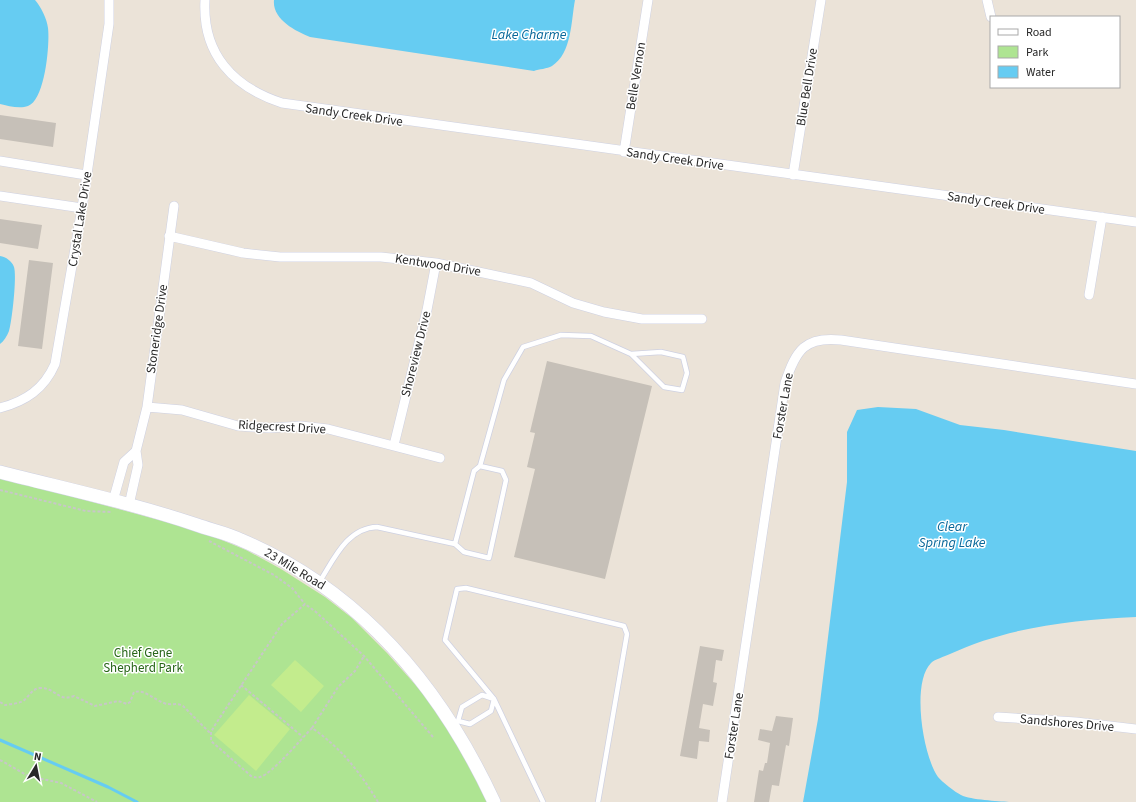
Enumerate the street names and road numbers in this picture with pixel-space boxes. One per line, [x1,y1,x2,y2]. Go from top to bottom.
street label: Belle Vernon [622,41,650,111]
street label: Blue Bell Drive [792,47,822,127]
street label: Sandy Creek Drive [304,99,404,131]
street label: Sandy Creek Drive [625,143,725,175]
street label: Crystal Lake Drive [64,170,96,268]
street label: Sandy Creek Drive [946,187,1046,219]
street label: Kentwood Drive [394,249,482,281]
street label: Stoneridge Drive [142,283,172,375]
street label: Shoreview Drive [397,309,435,399]
street label: Forster Lane [768,371,798,441]
street label: Ridgecrest Drive [238,416,326,438]
street label: 23 Mile Road [261,544,329,594]
street label: Forster Lane [720,691,748,761]
street label: Sandshores Drive [1019,710,1115,736]

